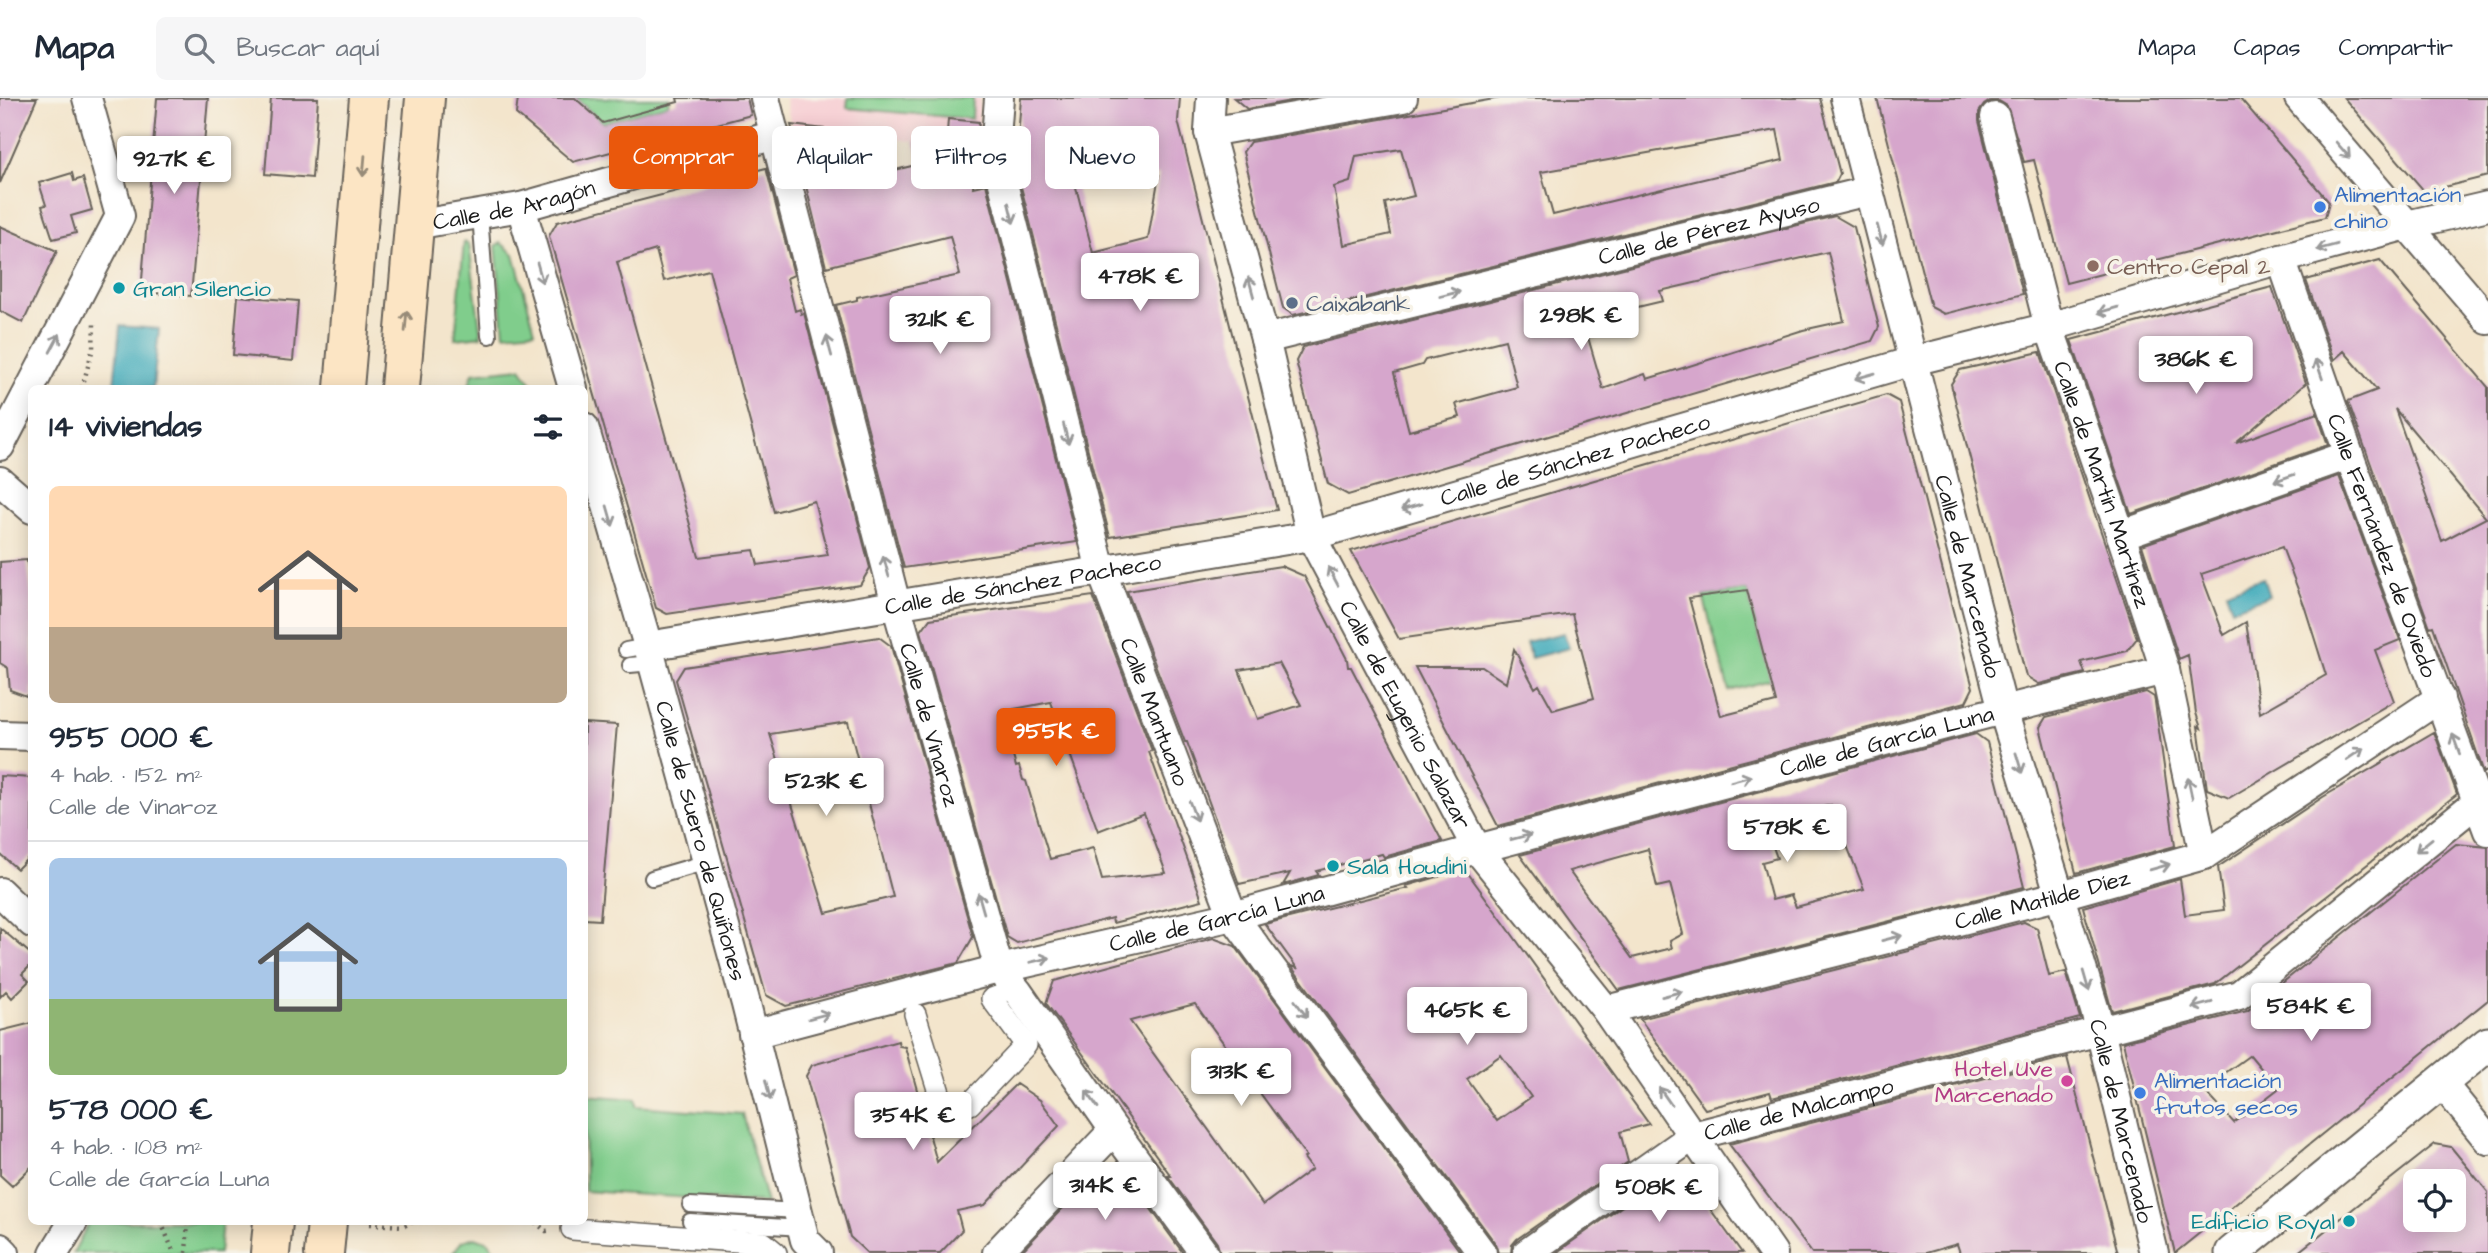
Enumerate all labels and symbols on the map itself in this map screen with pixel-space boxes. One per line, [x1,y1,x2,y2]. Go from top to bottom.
pin: 927K € [117,136,231,196]
one-way arrow [2335,141,2351,159]
one-way arrow [357,154,370,177]
street label: Calle de Aragón [430,172,599,239]
place label: Alimentación chino [2334,179,2461,237]
street label: Calle de Pérez Ayuso [1595,188,1823,274]
marker: Alimentación chino [2312,199,2328,215]
one-way arrow [1005,201,1018,224]
one-way arrow [1874,224,1887,246]
one-way arrow [2316,241,2339,254]
place label: Centro Cepal 2 [2107,251,2271,283]
pin: 478K € [1083,254,1197,313]
marker: Centro Cepal 2 [2085,258,2101,274]
one-way arrow [534,262,547,284]
place label: Gran Silencio [133,273,271,305]
one-way arrow [1244,277,1257,299]
marker: Gran Silencio [111,280,127,296]
one-way arrow [1439,287,1461,300]
place label: Caixabank [1306,288,1410,320]
pin: 298K € [1524,292,1638,352]
marker: Caixabank [1284,295,1300,311]
pin: 321K € [883,296,997,356]
one-way arrow [2097,304,2119,317]
one-way arrow [400,310,413,332]
one-way arrow [49,333,63,353]
one-way arrow [822,335,835,358]
pin: 386K € [2139,336,2253,396]
street label: Calle de Martín Martínez [2045,357,2159,613]
one-way arrow [2312,359,2324,381]
one-way arrow [1854,370,1876,383]
street label: Calle de Sánchez Pacheco [1437,406,1714,515]
street label: Calle Fernández de Oviedo [2319,409,2445,682]
one-way arrow [1060,422,1073,445]
street label: Calle de Marcenado [1926,471,2009,682]
one-way arrow [2274,472,2296,485]
one-way arrow [1400,502,1422,515]
one-way arrow [605,505,618,527]
street label: Calle de Sánchez Pacheco [882,546,1164,623]
one-way arrow [879,556,892,578]
one-way arrow [1325,566,1339,587]
street label: Calle de Eugenio Salazar [1331,595,1479,835]
street label: Calle Mantuano [1111,633,1197,791]
street label: Calle de Vinaroz [891,639,968,811]
street label: Calle de Suero de Quiñones [647,697,754,985]
street label: Calle de García Luna [1776,698,1997,785]
pin: 955K € [999,708,1113,768]
one-way arrow [2449,733,2462,755]
one-way arrow [2345,747,2364,761]
one-way arrow [2014,752,2026,774]
pin: 523K € [769,758,883,818]
one-way arrow [1729,772,1752,785]
one-way arrow [2183,777,2196,800]
one-way arrow [1187,800,1200,822]
pin: 578K € [1730,804,1844,864]
one-way arrow [1509,830,1532,843]
one-way arrow [2416,838,2434,853]
place label: Sala Houdini [1347,851,1467,883]
marker: Sala Houdini [1325,858,1341,874]
one-way arrow [2148,860,2171,873]
street label: Calle Matilde Díez [1951,861,2134,938]
street label: Calle de García Luna [1106,877,1328,961]
one-way arrow [973,893,986,915]
one-way arrow [1881,931,1903,944]
one-way arrow [1028,953,1051,966]
one-way arrow [2081,969,2094,991]
pin: 584K € [2254,984,2368,1043]
one-way arrow [1660,987,1683,1000]
pin: 465K € [1410,988,1524,1047]
one-way arrow [1294,999,1309,1018]
one-way arrow [2191,999,2213,1012]
one-way arrow [808,1009,830,1022]
street label: Calle de Marcenado [2081,1016,2161,1226]
pin: 313K € [1184,1048,1298,1108]
place label: Hotel Uve Marcenado [1935,1053,2053,1111]
place label: Alimentación frutos secos [2154,1065,2298,1123]
street label: Calle de Malcampo [1700,1070,1897,1150]
marker: Hotel Uve Marcenado [2059,1073,2075,1089]
one-way arrow [761,1078,775,1101]
marker: Alimentación frutos secos [2132,1085,2148,1101]
one-way arrow [1658,1087,1672,1106]
one-way arrow [1085,1089,1099,1109]
pin: 354K € [856,1093,970,1152]
pin: 314K € [1048,1162,1162,1222]
pin: 508K € [1602,1164,1716,1224]
place label: Edificio Royal [2192,1206,2335,1239]
marker: Edificio Royal [2341,1213,2357,1229]

